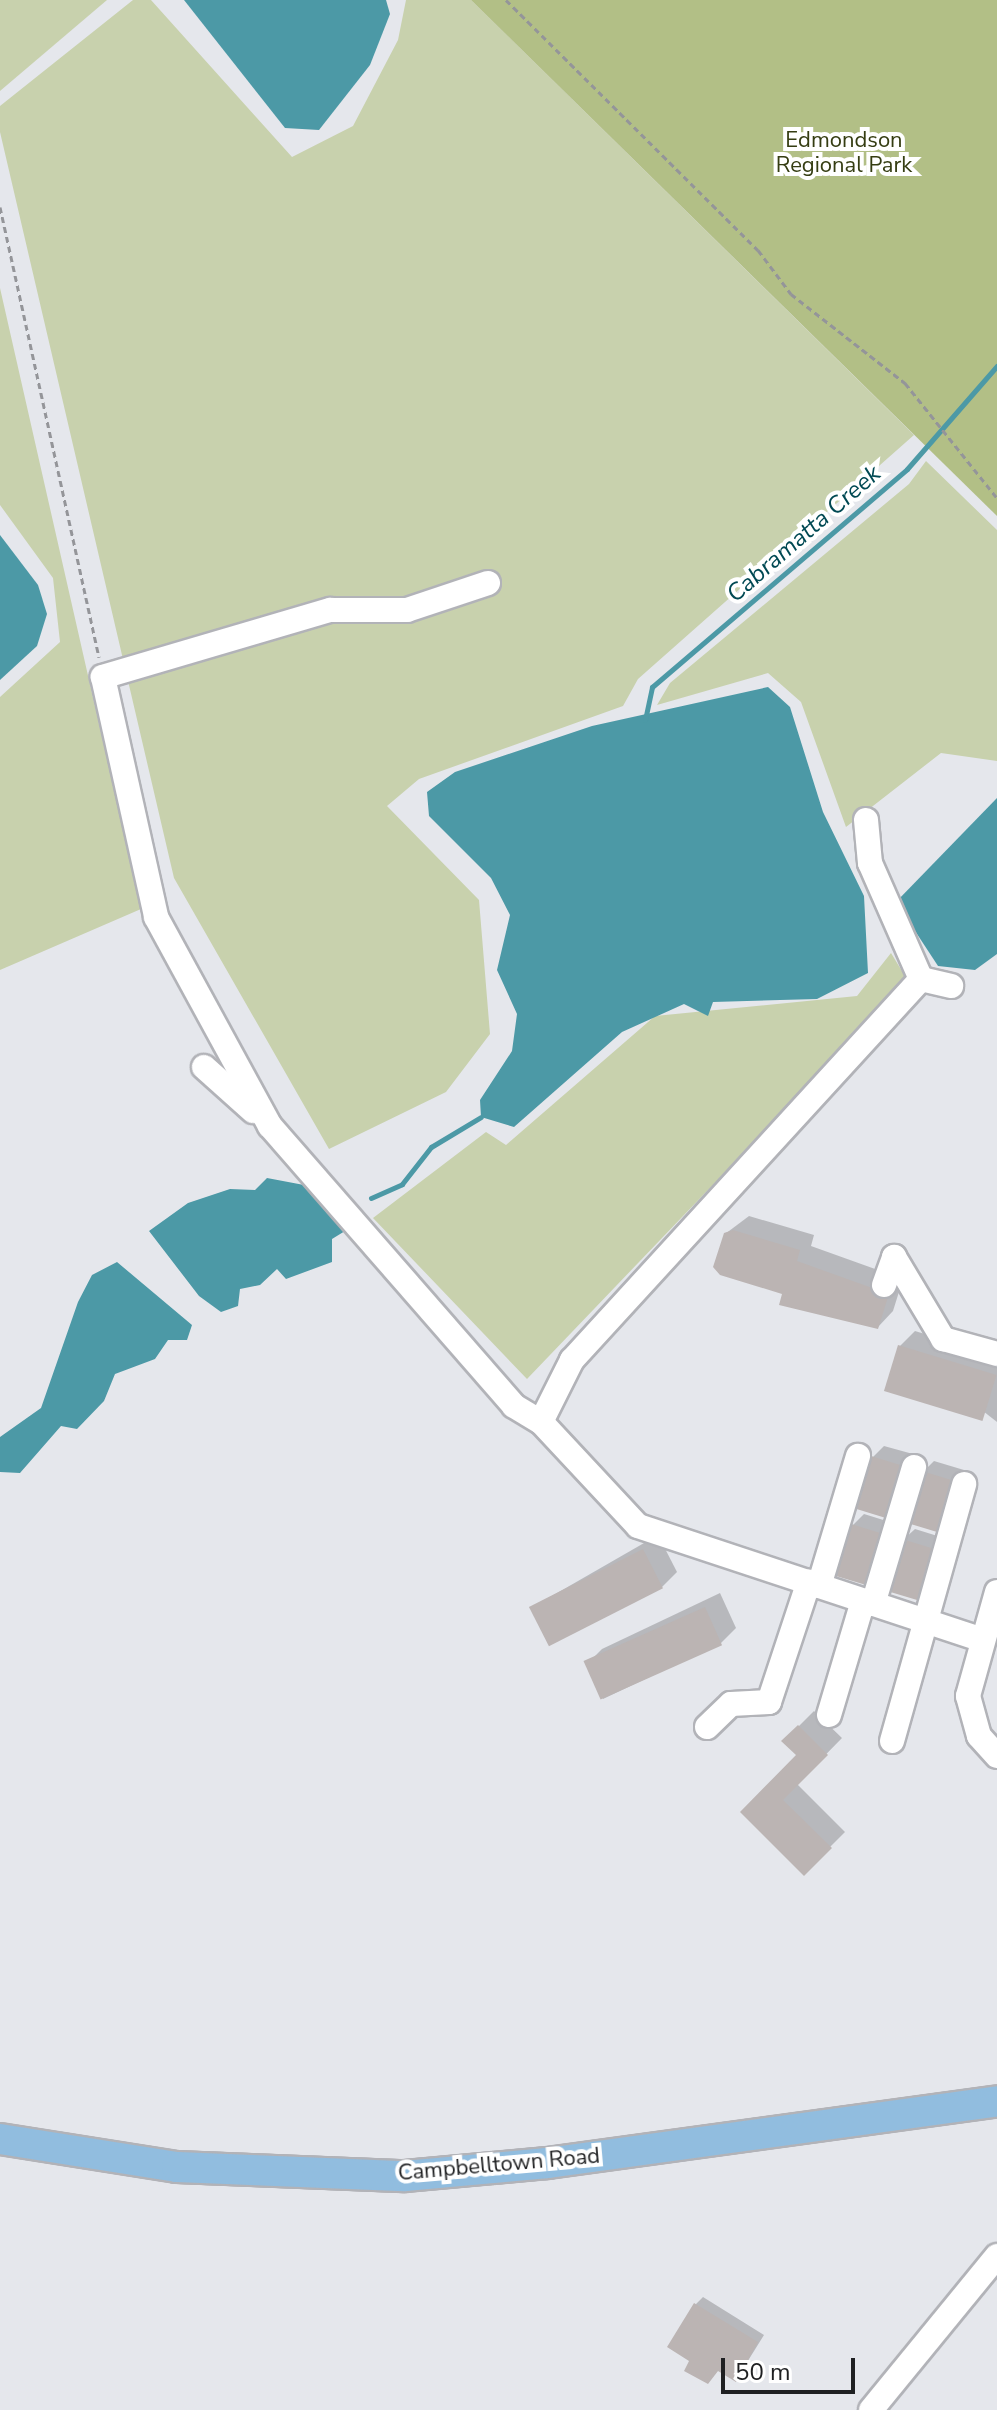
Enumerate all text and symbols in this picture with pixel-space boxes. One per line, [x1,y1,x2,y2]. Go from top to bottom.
park label: Edmondson Regional Park [776,127,912,178]
water label: Cabramatta Creek [721,459,887,609]
street label: Campbelltown Road [397,2143,601,2187]
scale bar [725,2342,859,2392]
text: 50 m [735,2356,791,2388]

